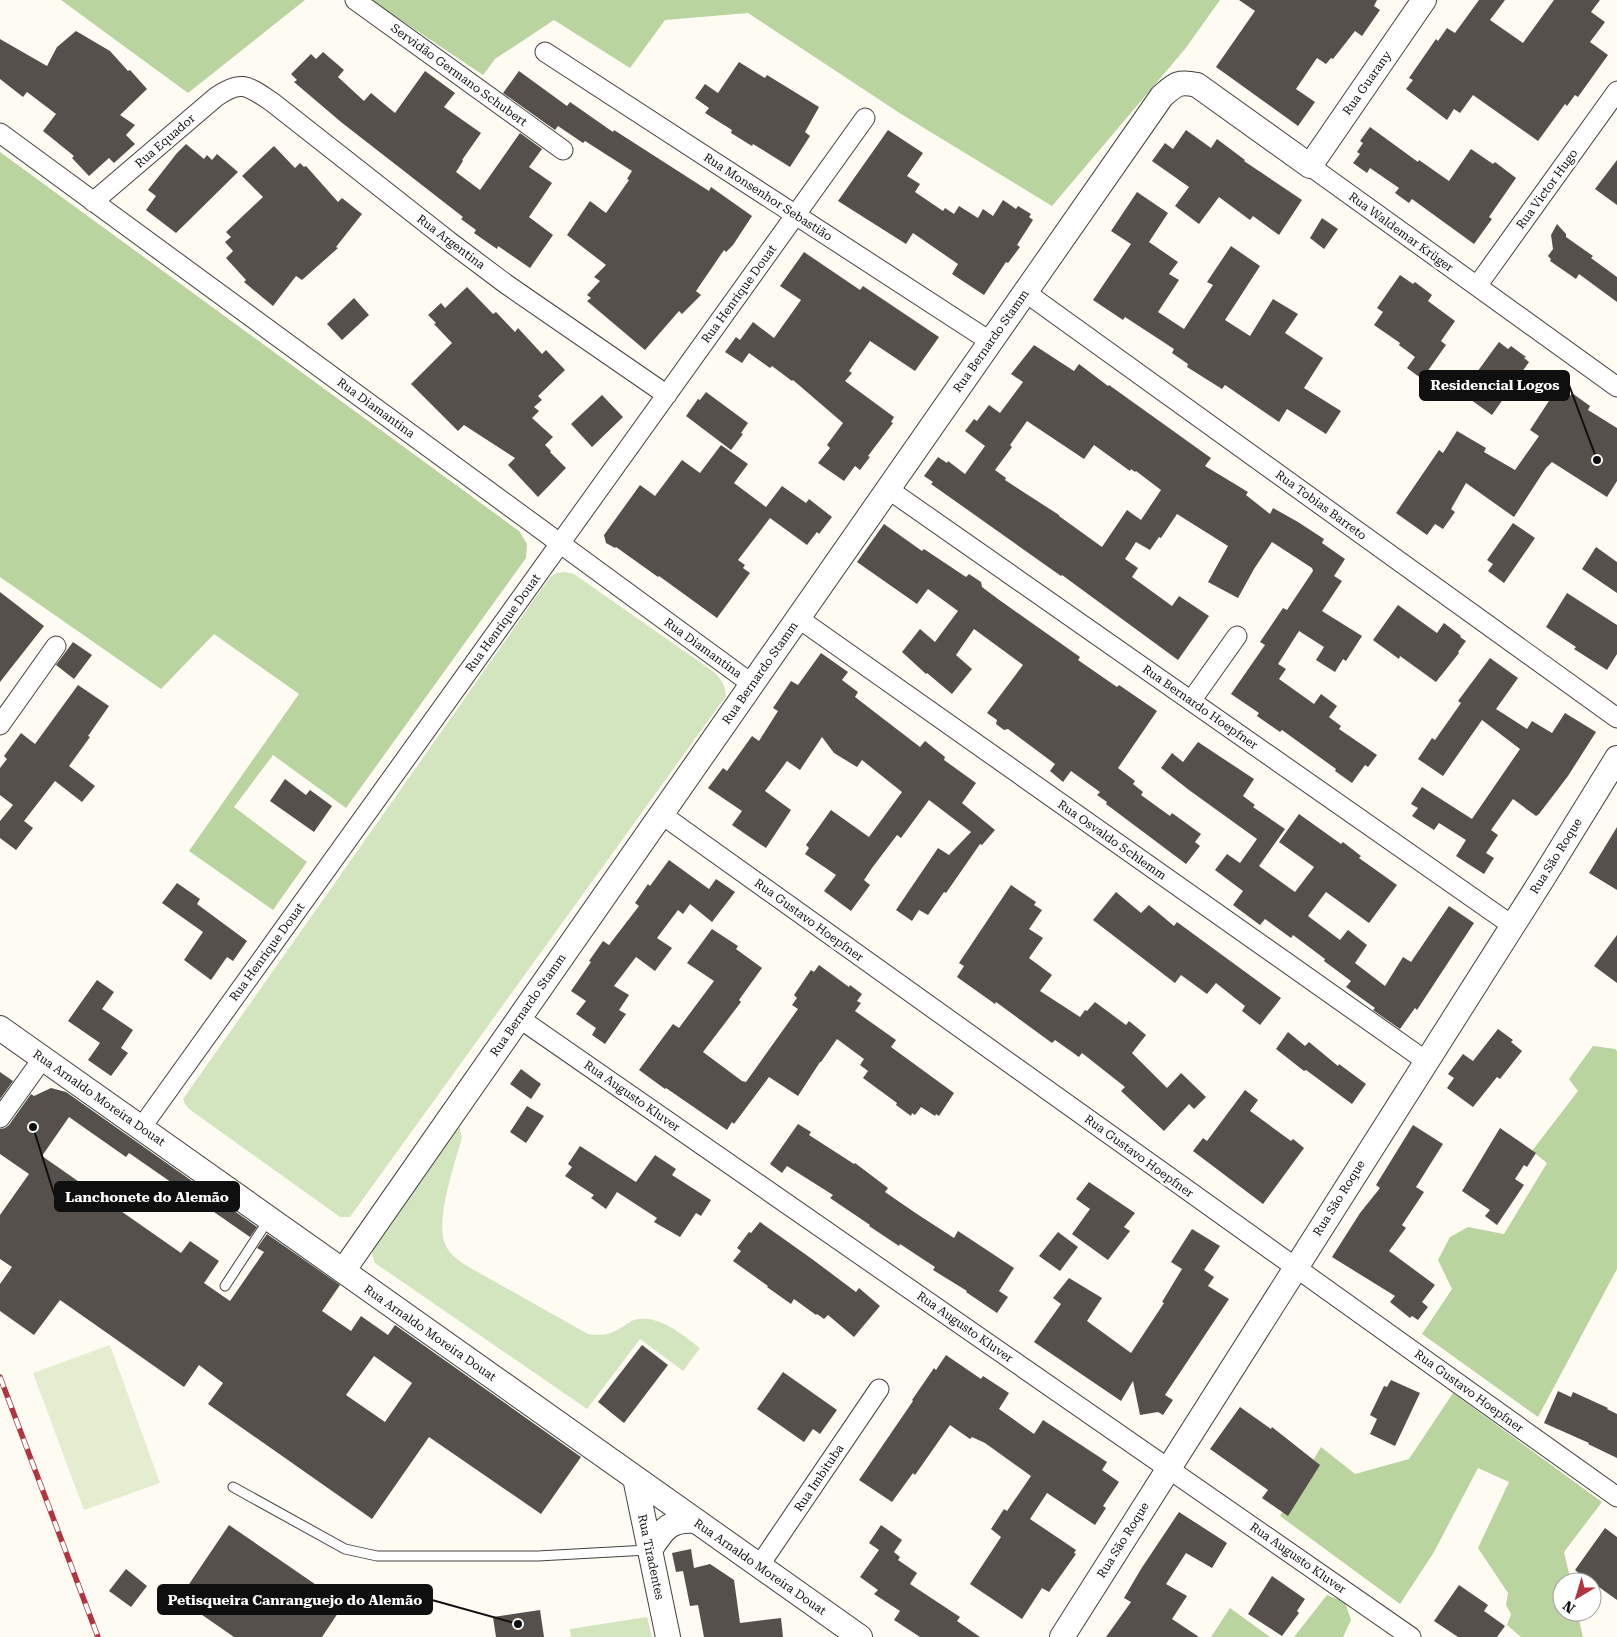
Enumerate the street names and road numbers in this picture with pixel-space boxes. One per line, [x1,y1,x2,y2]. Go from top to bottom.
street label: Servidão Germano Schubert [388,21,530,129]
street label: Rua Guarany [1340,48,1395,118]
street label: Rua Equador [132,111,198,171]
street label: Rua Victor Hugo [1513,146,1581,232]
street label: Rua Monsenhor Sebastião [701,150,835,244]
street label: Rua Waldemar Krüger [1346,189,1456,275]
street label: Rua Argentina [414,212,488,272]
street label: Rua Henrique Douat [699,242,780,346]
street label: Rua Bernardo Stamm [950,287,1032,395]
street label: Rua Diamantina [334,375,418,441]
street label: Rua Tobias Barreto [1273,467,1369,543]
street label: Rua Henrique Douat [463,571,544,675]
street label: Rua Diamantina [661,615,745,681]
street label: Rua Bernardo Stamm [719,619,801,727]
street label: Rua Bernardo Hoepfner [1140,662,1260,752]
street label: Rua Osvaldo Schlemm [1055,797,1169,883]
street label: Rua São Roque [1527,815,1585,896]
street label: Rua Gustavo Hoepfner [752,876,866,964]
street label: Rua Henrique Douat [227,900,308,1004]
street label: Rua Bernardo Stamm [487,951,569,1059]
street label: Rua Arnaldo Moreira Douat [30,1047,168,1149]
street label: Rua Augusto Kluver [581,1058,683,1134]
street label: Rua Gustavo Hoepfner [1082,1112,1196,1200]
street label: Rua São Roque [1310,1157,1368,1238]
street label: Rua Arnaldo Moreira Douat [361,1282,499,1384]
street label: Rua Augusto Kluver [914,1289,1016,1365]
street label: Rua Gustavo Hoepfner [1412,1347,1526,1435]
street label: Rua Imbituba [791,1441,847,1514]
street label: Rua São Roque [1094,1499,1152,1580]
street label: Rua Tiradentes [635,1513,667,1601]
street label: Rua Arnaldo Moreira Douat [691,1516,829,1618]
street label: Rua Augusto Kluver [1247,1520,1349,1596]

